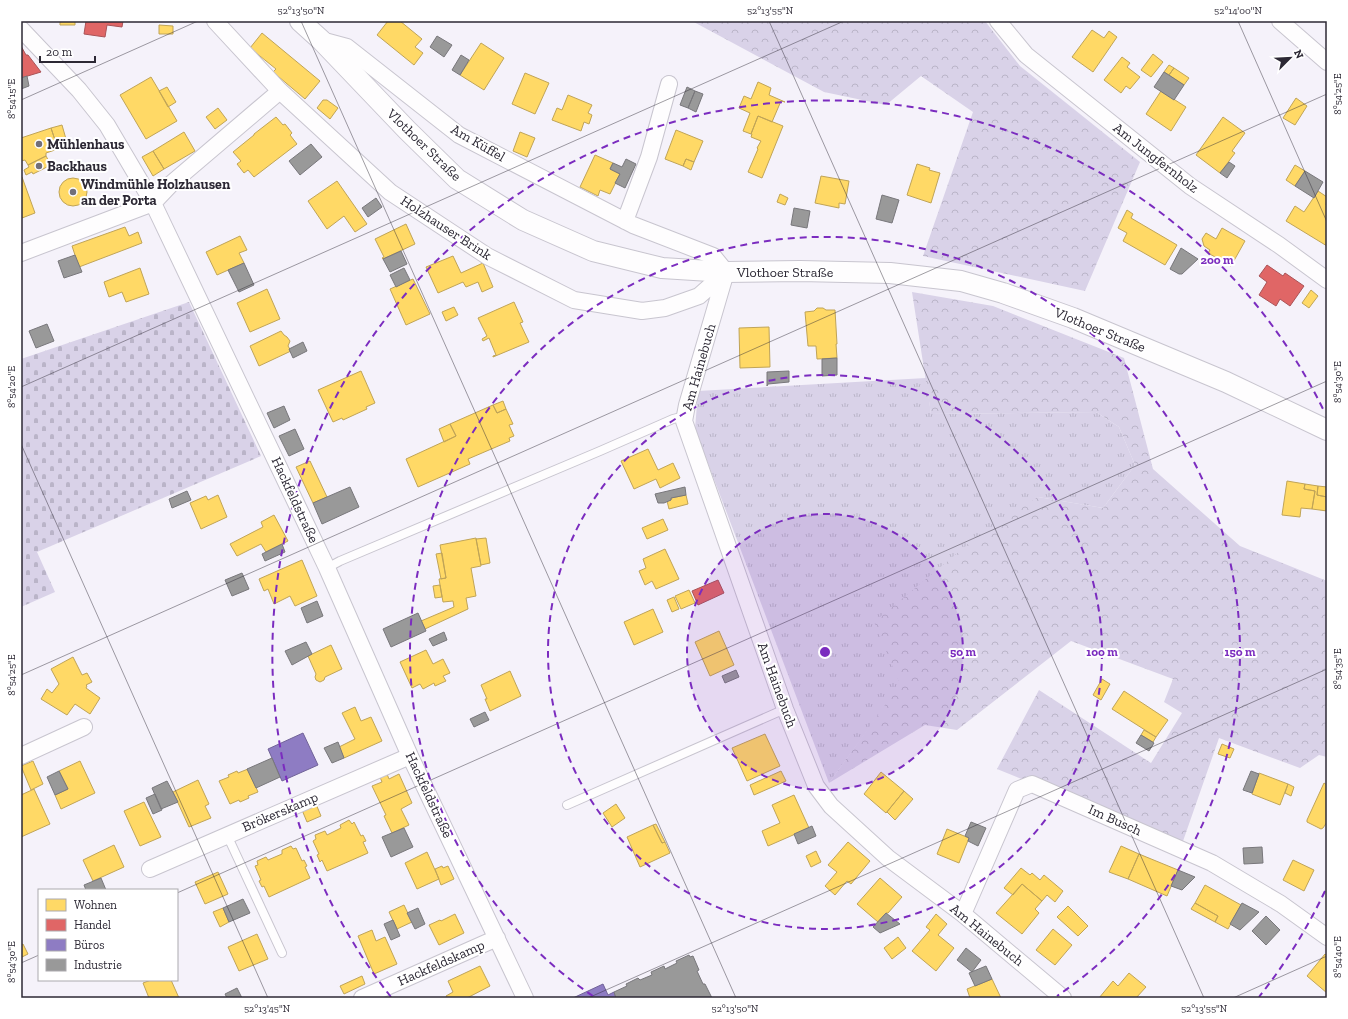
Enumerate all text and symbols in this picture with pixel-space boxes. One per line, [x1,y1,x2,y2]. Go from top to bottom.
text: 52°13'50"N [278,5,325,17]
text: 52°13'55"N [747,5,794,17]
text: 52°14'00"N [1214,5,1262,17]
scale bar [40,38,95,64]
north arrow [1270,38,1310,78]
text: 20 m [46,45,73,59]
text: N [1291,48,1307,61]
text: 8°54'25"E [1332,73,1344,115]
text: 8°54'15"E [6,79,18,119]
street label: Vlothoer Straße [383,105,465,185]
street label: Am Jungfernholz [1110,119,1203,197]
street label: Am Küffel [448,121,508,165]
place label: Mühlenhaus [47,136,125,153]
marker: Mühlenhaus [34,139,44,149]
place label: Backhaus [47,158,108,175]
marker: Backhaus [34,161,44,171]
place label: Windmühle Holzhausen an der Porta [81,176,231,209]
marker: Windmühle Holzhausen an der Porta [68,187,78,197]
street label: Holzhauser Brink [397,192,495,264]
text: 200 m [1200,253,1234,267]
street label: Vlothoer Straße [736,264,834,281]
street label: Vlothoer Straße [1051,304,1148,356]
street label: Am Hainebuch [678,321,720,412]
text: 8°54'30"E [1332,361,1344,403]
text: 8°54'20"E [6,366,18,408]
street label: Hackfeldstraße [268,454,323,546]
street label: Am Hainebuch [754,640,800,730]
centre of rings [818,645,832,659]
text: 50 m [950,645,976,659]
text: 100 m [1086,645,1118,659]
text: 150 m [1225,645,1256,659]
text: 8°54'35"E [1332,648,1344,690]
text: 8°54'25"E [6,654,18,696]
street label: Hackfeldstraße [402,749,457,841]
street label: Brökerskamp [239,788,321,836]
street label: Im Busch [1086,801,1144,839]
legend [38,889,178,981]
text: Wohnen [74,898,117,912]
street label: Am Hainebuch [947,900,1027,970]
text: Handel [74,918,111,932]
street label: Hackfeldskamp [395,936,487,990]
text: 8°54'40"E [1332,936,1344,978]
text: Büros [74,938,104,952]
text: 8°54'30"E [6,941,18,983]
text: Industrie [74,958,122,972]
text: 52°13'45"N [244,1003,291,1015]
text: 52°13'50"N [712,1003,759,1015]
text: 52°13'55"N [1181,1003,1228,1015]

